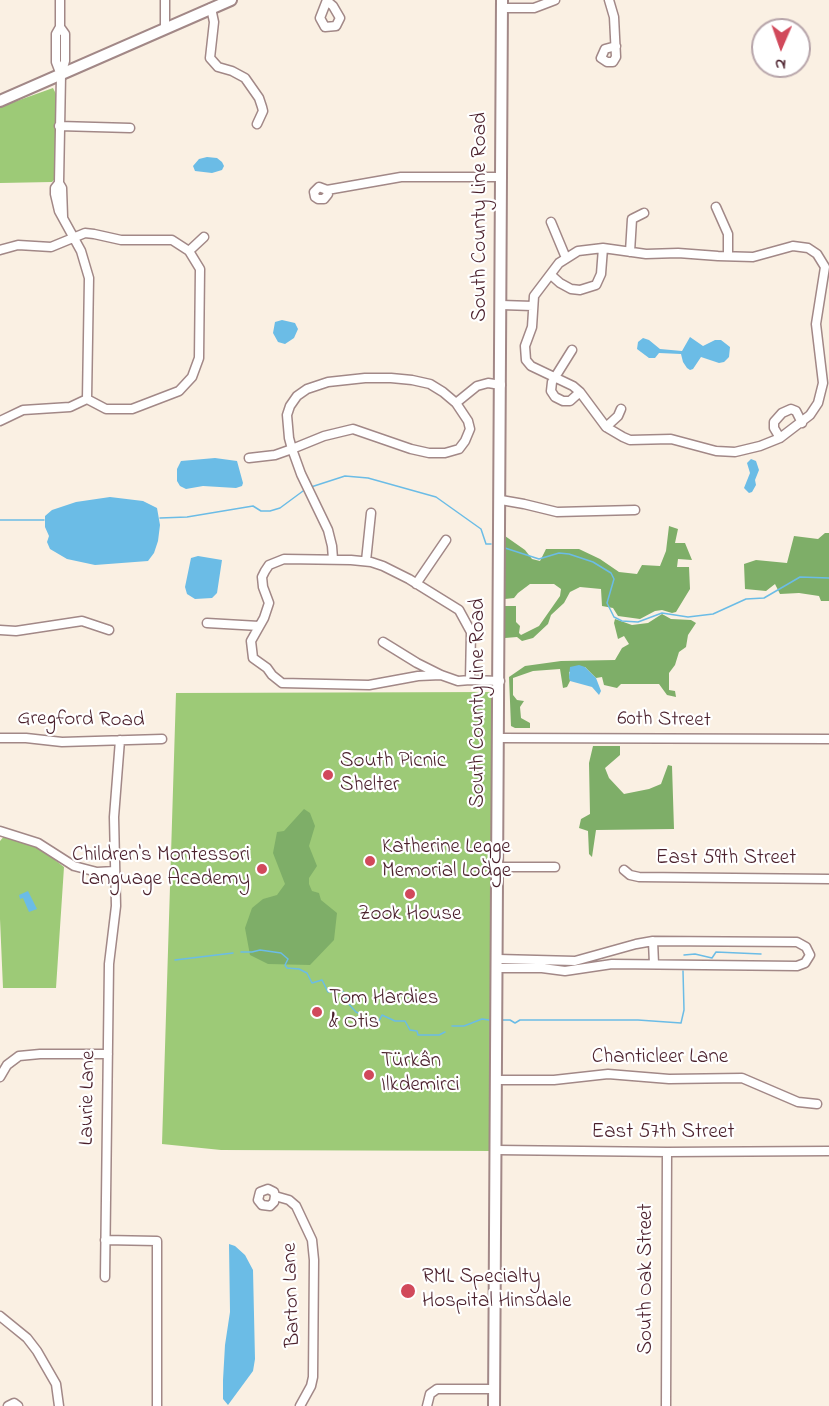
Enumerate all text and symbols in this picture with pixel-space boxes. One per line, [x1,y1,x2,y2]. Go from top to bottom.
north arrow [751,18,811,78]
text: N [775,52,786,76]
street label: South County Line Road [469,112,495,322]
street label: South County Line Road [467,598,493,808]
street label: Gregford Road [17,707,145,735]
street label: 60th Street [617,708,711,734]
place label: South Picnic Shelter [340,750,446,800]
marker: South Picnic Shelter [321,768,335,782]
place label: Katherine Legge Memorial Lodge [382,836,511,886]
place label: Children's Montessori Language Academy [72,844,250,894]
street label: East 59th Street [656,847,796,873]
marker: Katherine Legge Memorial Lodge [363,854,377,868]
marker: Children's Montessori Language Academy [255,862,269,876]
marker: Zook House [403,887,417,901]
place label: Zook House [359,903,461,929]
place label: Tom Hardies & Otis [329,987,438,1037]
marker: Tom Hardies & Otis [310,1005,324,1019]
street label: Chanticleer Lane [592,1046,728,1072]
street label: Laurie Lane [76,1050,102,1146]
place label: Türkân Ilkdemirci [381,1050,460,1100]
marker: Türkân Ilkdemirci [362,1068,376,1082]
street label: East 57th Street [592,1121,734,1147]
street label: South Oak Street [635,1203,661,1355]
street label: Barton Lane [279,1242,307,1348]
place label: RML Specialty Hospital Hinsdale [422,1266,571,1316]
marker: RML Specialty Hospital Hinsdale [399,1282,417,1300]

